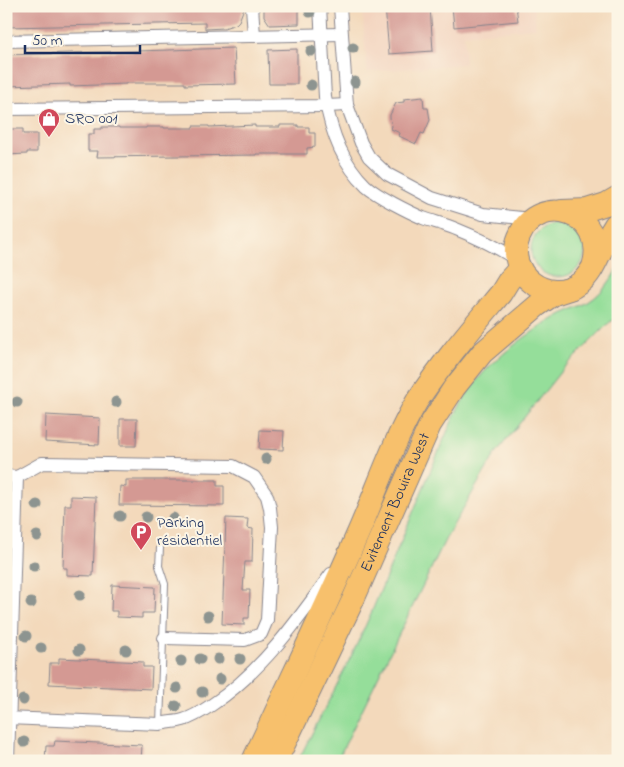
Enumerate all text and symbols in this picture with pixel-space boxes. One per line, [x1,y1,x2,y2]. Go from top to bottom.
scale bar [25,22,140,54]
text: 50 m [32,30,63,52]
shop icon: SRO 001 [37,107,61,138]
place label: SRO 001 [65,107,118,131]
street label: Evitement Bouira West [355,428,437,576]
place label: Parking résidentiel [157,511,223,553]
parking icon: Parking résidentiel [129,520,153,551]

